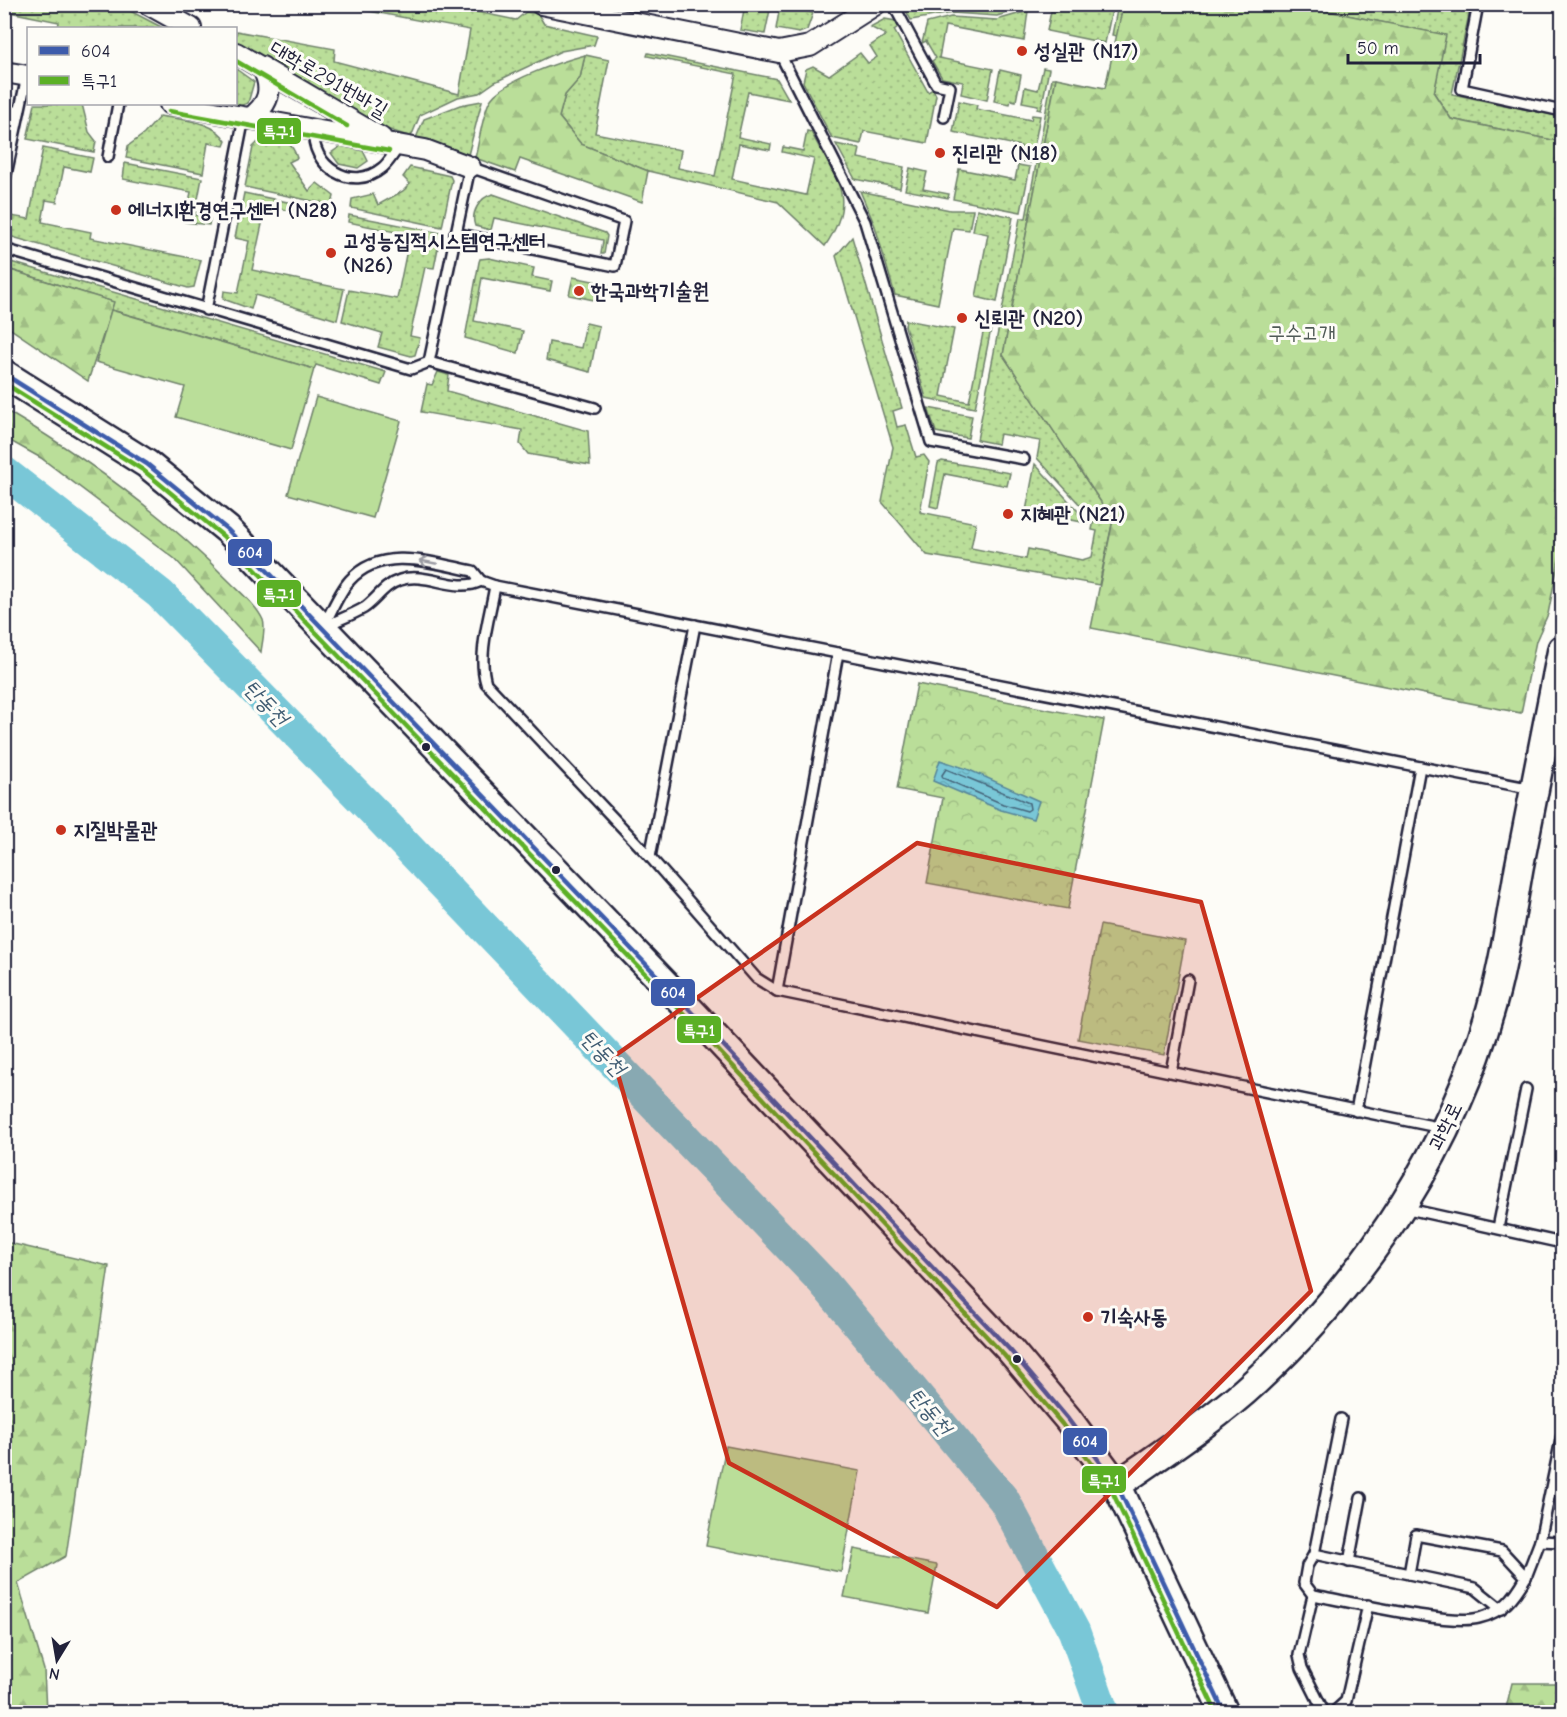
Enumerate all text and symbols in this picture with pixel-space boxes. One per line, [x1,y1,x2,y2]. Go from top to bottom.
legend [27,27,237,105]
scale bar [1348,27,1480,65]
street label: 대학로291번바길 [266,36,392,122]
text: 50 m [1357,38,1399,59]
place label: 성실관 (N17) [1034,39,1139,63]
text: 604 [81,41,110,62]
marker: 성실관 (N17) [1015,44,1029,58]
text: 특구1 [81,71,117,92]
line badge: 특구1 [256,117,302,145]
text: 특구1 [263,123,295,141]
place label: 진리관 (N18) [952,141,1058,165]
marker: 진리관 (N18) [933,146,947,160]
place label: 에너지환경연구센터 (N28) [128,198,337,222]
marker: 에너지환경연구센터 (N28) [109,203,123,217]
place label: 고성능집적시스템연구센터 (N26) [343,229,546,277]
marker: 고성능집적시스템연구센터 (N26) [324,246,338,260]
place label: 한국과학기술원 [590,279,709,303]
marker: 한국과학기술원 [572,284,586,298]
place label: 신뢰관 (N20) [974,306,1083,330]
marker: 신뢰관 (N20) [955,311,969,325]
park label: 구수고개 [1268,321,1336,345]
place label: 지혜관 (N21) [1020,502,1126,526]
marker: 지혜관 (N21) [1001,507,1015,521]
line badge: 604 [227,538,273,567]
text: 604 [237,544,263,562]
one-way arrow [419,556,439,567]
line badge: 특구1 [256,579,302,608]
text: 특구1 [263,586,295,604]
water label: 탄동천 [238,675,295,733]
unlabelled marker [420,741,432,753]
place label: 지질박물관 [73,818,158,842]
marker: 지질박물관 [54,823,68,837]
unlabelled marker [550,864,562,876]
line badge: 604 [650,978,696,1007]
text: 604 [660,984,686,1002]
line badge: 특구1 [676,1015,722,1044]
text: 특구1 [683,1022,715,1040]
water label: 탄동천 [575,1025,632,1083]
street label: 과학로 [1423,1098,1467,1154]
place label: 기숙사동 [1100,1305,1168,1329]
marker: 기숙사동 [1081,1310,1095,1324]
unlabelled marker [1011,1353,1023,1365]
water label: 탄동천 [903,1383,959,1442]
line badge: 604 [1062,1427,1108,1456]
text: 604 [1072,1433,1098,1451]
line badge: 특구1 [1081,1465,1127,1494]
text: 특구1 [1088,1472,1120,1490]
north arrow [27,1630,87,1690]
text: N [47,1664,61,1684]

